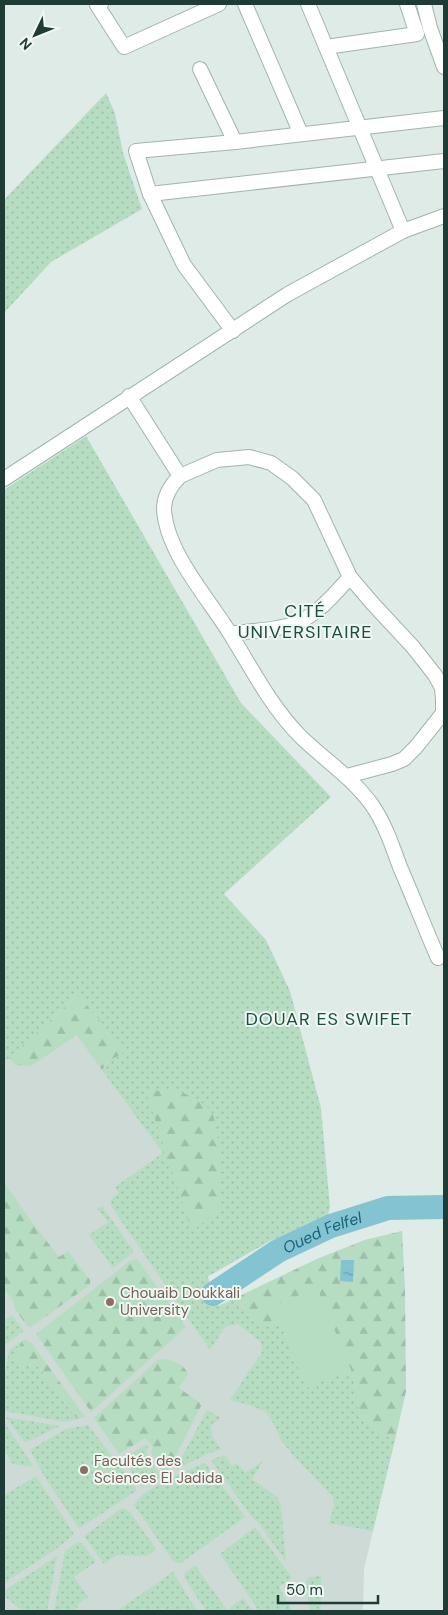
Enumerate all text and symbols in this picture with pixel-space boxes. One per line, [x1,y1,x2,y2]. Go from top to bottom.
north arrow [10,10,60,60]
text: N [15,34,36,54]
district label: CITÉ UNIVERSITAIRE [238,599,372,644]
district label: DOUAR ES SWIFET [245,1007,413,1031]
water label: Oued Felfel [279,1206,365,1258]
place label: Chouaib Doukkali University [120,1283,240,1320]
marker: Chouaib Doukkali University [104,1296,116,1308]
place label: Facultés des Sciences El Jadida [94,1451,223,1488]
marker: Facultés des Sciences El Jadida [78,1464,90,1476]
scale bar [278,1572,378,1604]
text: 50 m [286,1580,323,1600]

